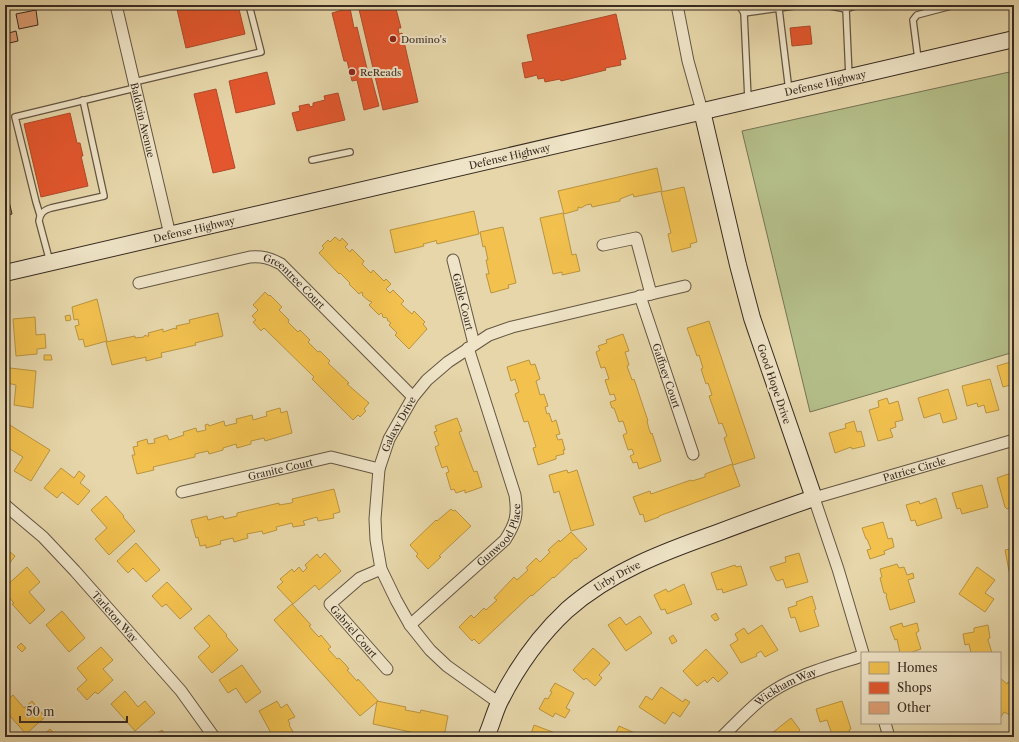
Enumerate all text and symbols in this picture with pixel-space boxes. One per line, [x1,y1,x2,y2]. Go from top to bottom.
place label: Domino's [401,33,446,46]
marker: Domino's [388,34,398,44]
place label: ReReads [360,66,401,79]
marker: ReReads [347,67,357,77]
street label: Defense Highway [783,67,868,99]
street label: Baldwin Avenue [128,81,158,159]
street label: Defense Highway [468,140,552,172]
street label: Defense Highway [152,213,236,245]
street label: Greentree Court [262,251,328,312]
street label: Gable Court [450,272,477,332]
street label: Gaffney Court [650,342,684,410]
street label: Good Hope Drive [754,342,794,426]
street label: Galaxy Drive [379,394,419,454]
street label: Patrice Circle [881,454,948,484]
street label: Granite Court [246,455,315,483]
street label: Gunwood Place [474,503,523,569]
street label: Urby Drive [591,557,643,594]
street label: Tarleton Way [89,588,141,645]
street label: Gabriel Court [327,602,381,661]
legend [861,652,1001,724]
text: Homes [897,660,937,675]
street label: Wickham Way [751,665,819,709]
text: Shops [897,680,932,695]
scale bar [20,698,127,724]
text: Other [897,700,931,715]
text: 50 m [26,704,55,719]

